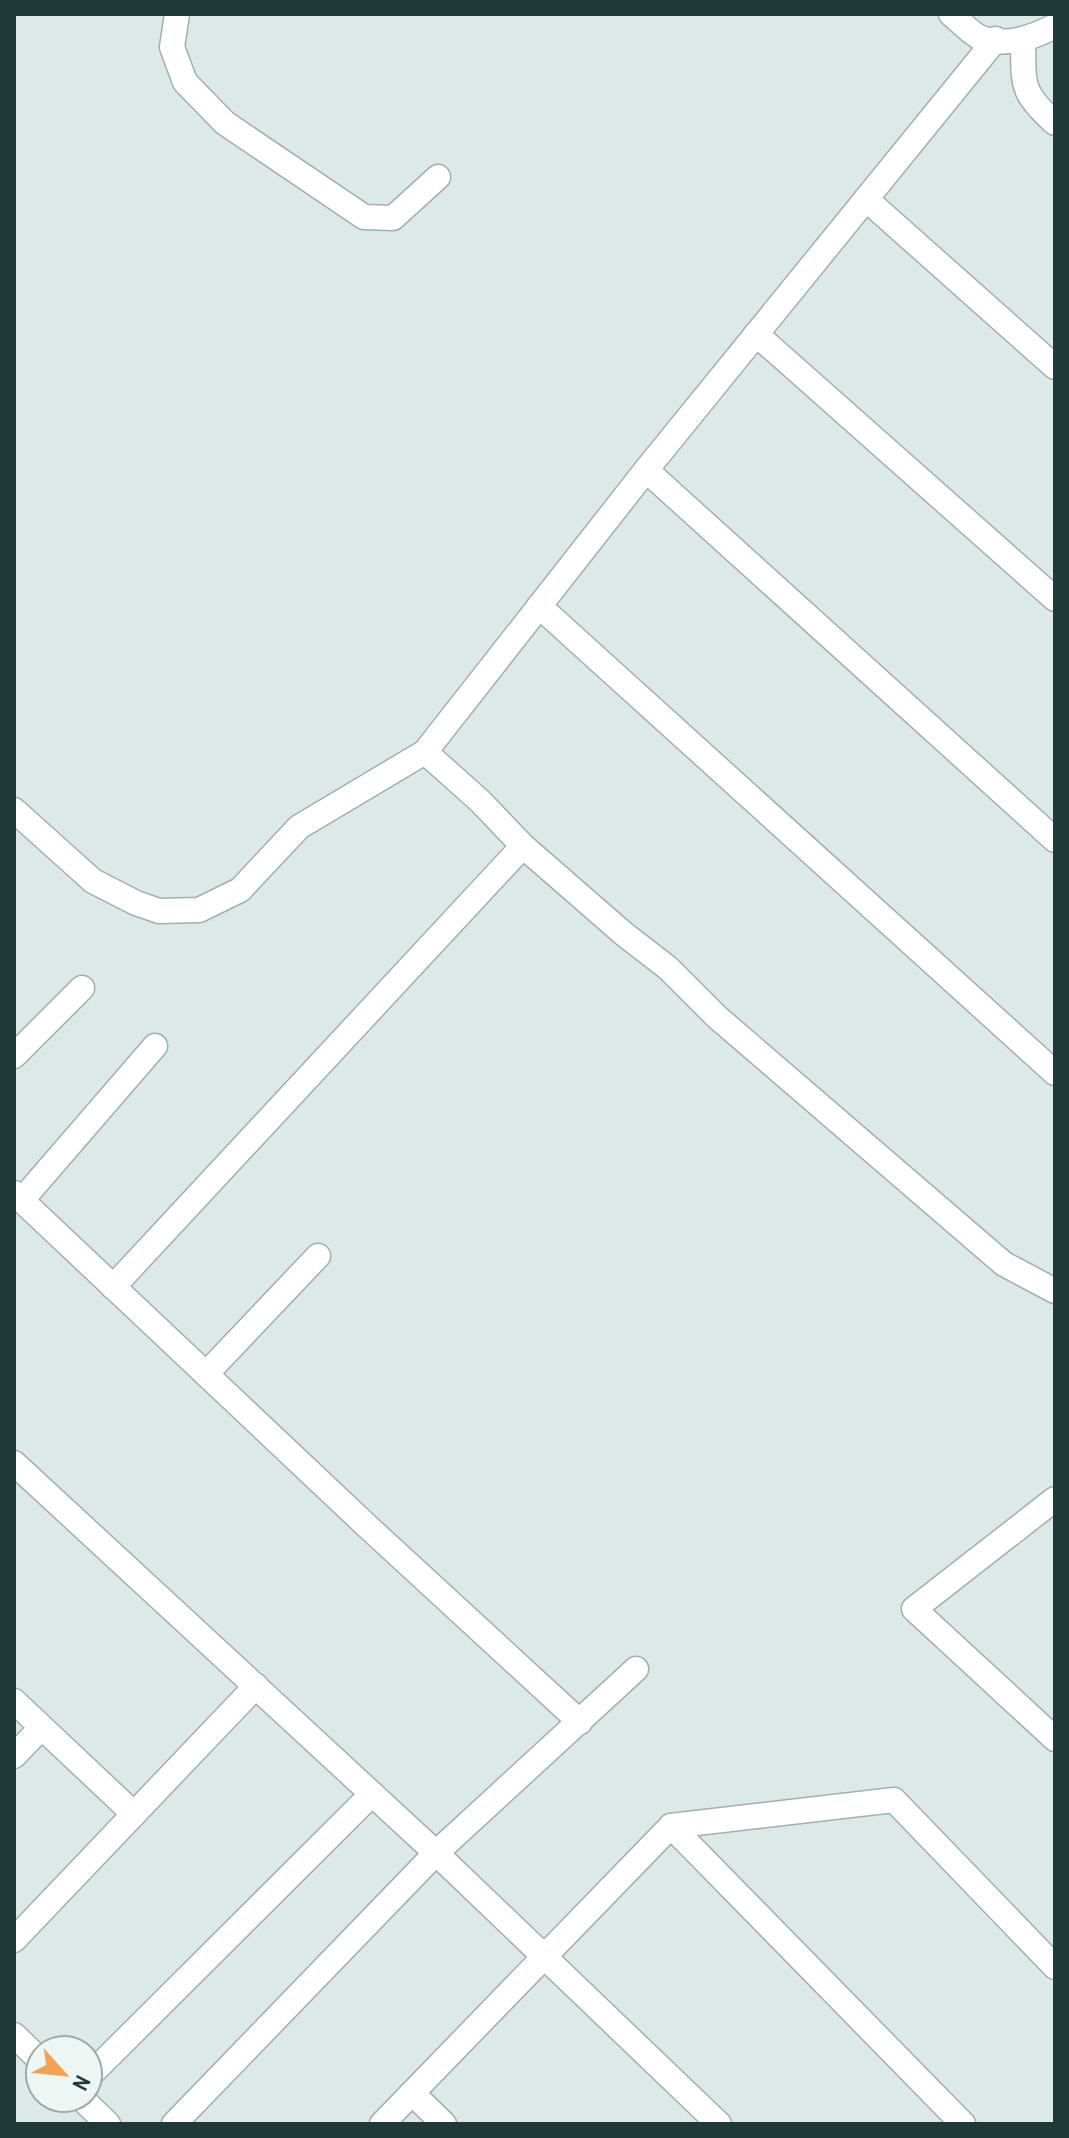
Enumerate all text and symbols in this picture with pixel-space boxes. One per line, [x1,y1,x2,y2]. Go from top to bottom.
north arrow [24,2034,104,2114]
text: N [65,2070,98,2096]

